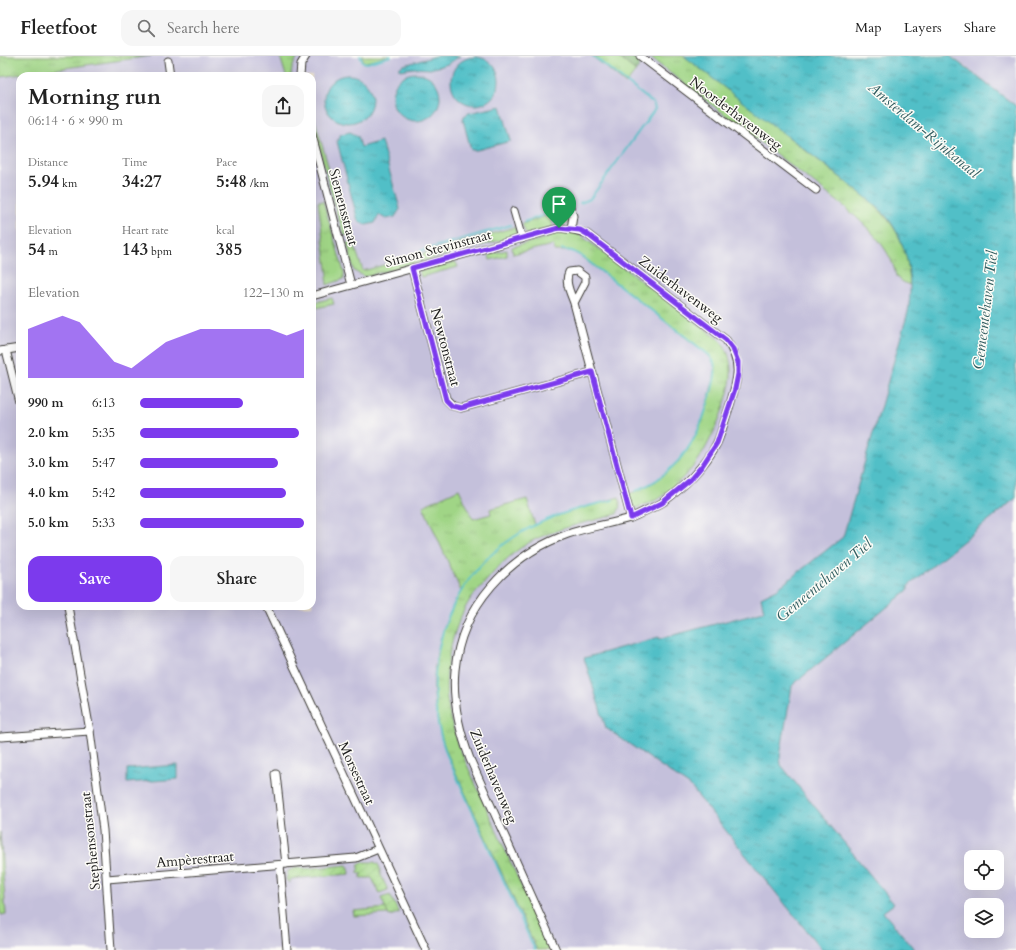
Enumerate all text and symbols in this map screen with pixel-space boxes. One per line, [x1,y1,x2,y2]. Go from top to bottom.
search box [121,10,401,46]
text: Fleetfoot [20,15,97,41]
icon: search [135,17,157,39]
text: Search here [167,18,240,38]
text: Map [855,18,882,37]
text: Layers [904,18,942,37]
text: Share [964,18,996,37]
street label: Noorderhavenweg [685,72,786,155]
water label: Amsterdam-Rijnkanaal [863,77,985,183]
text: Morning run [28,82,161,112]
button: share [262,85,304,127]
text: 06:14 · 6 × 990 m [28,112,123,130]
text: Distance [28,155,68,170]
text: Time [122,155,147,170]
text: Pace [216,155,237,170]
street label: Siemensstraat [324,167,363,248]
text: 5.94 [28,170,59,193]
text: 34:27 [122,170,162,193]
text: 5:48 [216,170,247,193]
text: km [59,176,77,191]
text: /km [247,176,269,191]
pin [542,187,576,228]
icon: arrive [548,193,570,215]
text: Elevation [28,223,72,238]
text: Heart rate [122,223,169,238]
text: kcal [216,223,234,238]
street label: Simon Stevinstraat [383,225,494,272]
text: 54 [28,238,45,261]
text: 143 [122,238,148,261]
text: 385 [216,238,242,261]
text: m [45,244,58,259]
text: bpm [148,244,172,259]
water label: Gemeentehaven Tiel [968,249,1002,370]
street label: Zuiderhavenweg [635,251,727,327]
text: Elevation [28,284,80,302]
text: 122–130 m [242,284,304,302]
street label: Newtonstraat [426,306,465,389]
text: 990 m [28,394,63,412]
text: 6:13 [92,394,115,412]
text: 2.0 km [28,424,69,442]
text: 5:35 [92,424,115,442]
text: 3.0 km [28,454,69,472]
text: 5:47 [92,454,115,472]
text: 4.0 km [28,484,69,502]
text: 5:42 [92,484,115,502]
text: 5.0 km [28,514,69,532]
text: 5:33 [92,514,115,532]
water label: Gemeentehaven Tiel [772,533,877,626]
button: Save [28,556,162,602]
button: Share [170,556,304,602]
street label: Zuiderhavenweg [465,726,522,827]
street label: Morsestraat [334,739,380,808]
street label: Stephensonstraat [76,791,105,891]
street label: Ampèrestraat [155,847,235,872]
map controls [964,850,1004,938]
button: locate [964,850,1004,890]
button: layers [964,898,1004,938]

